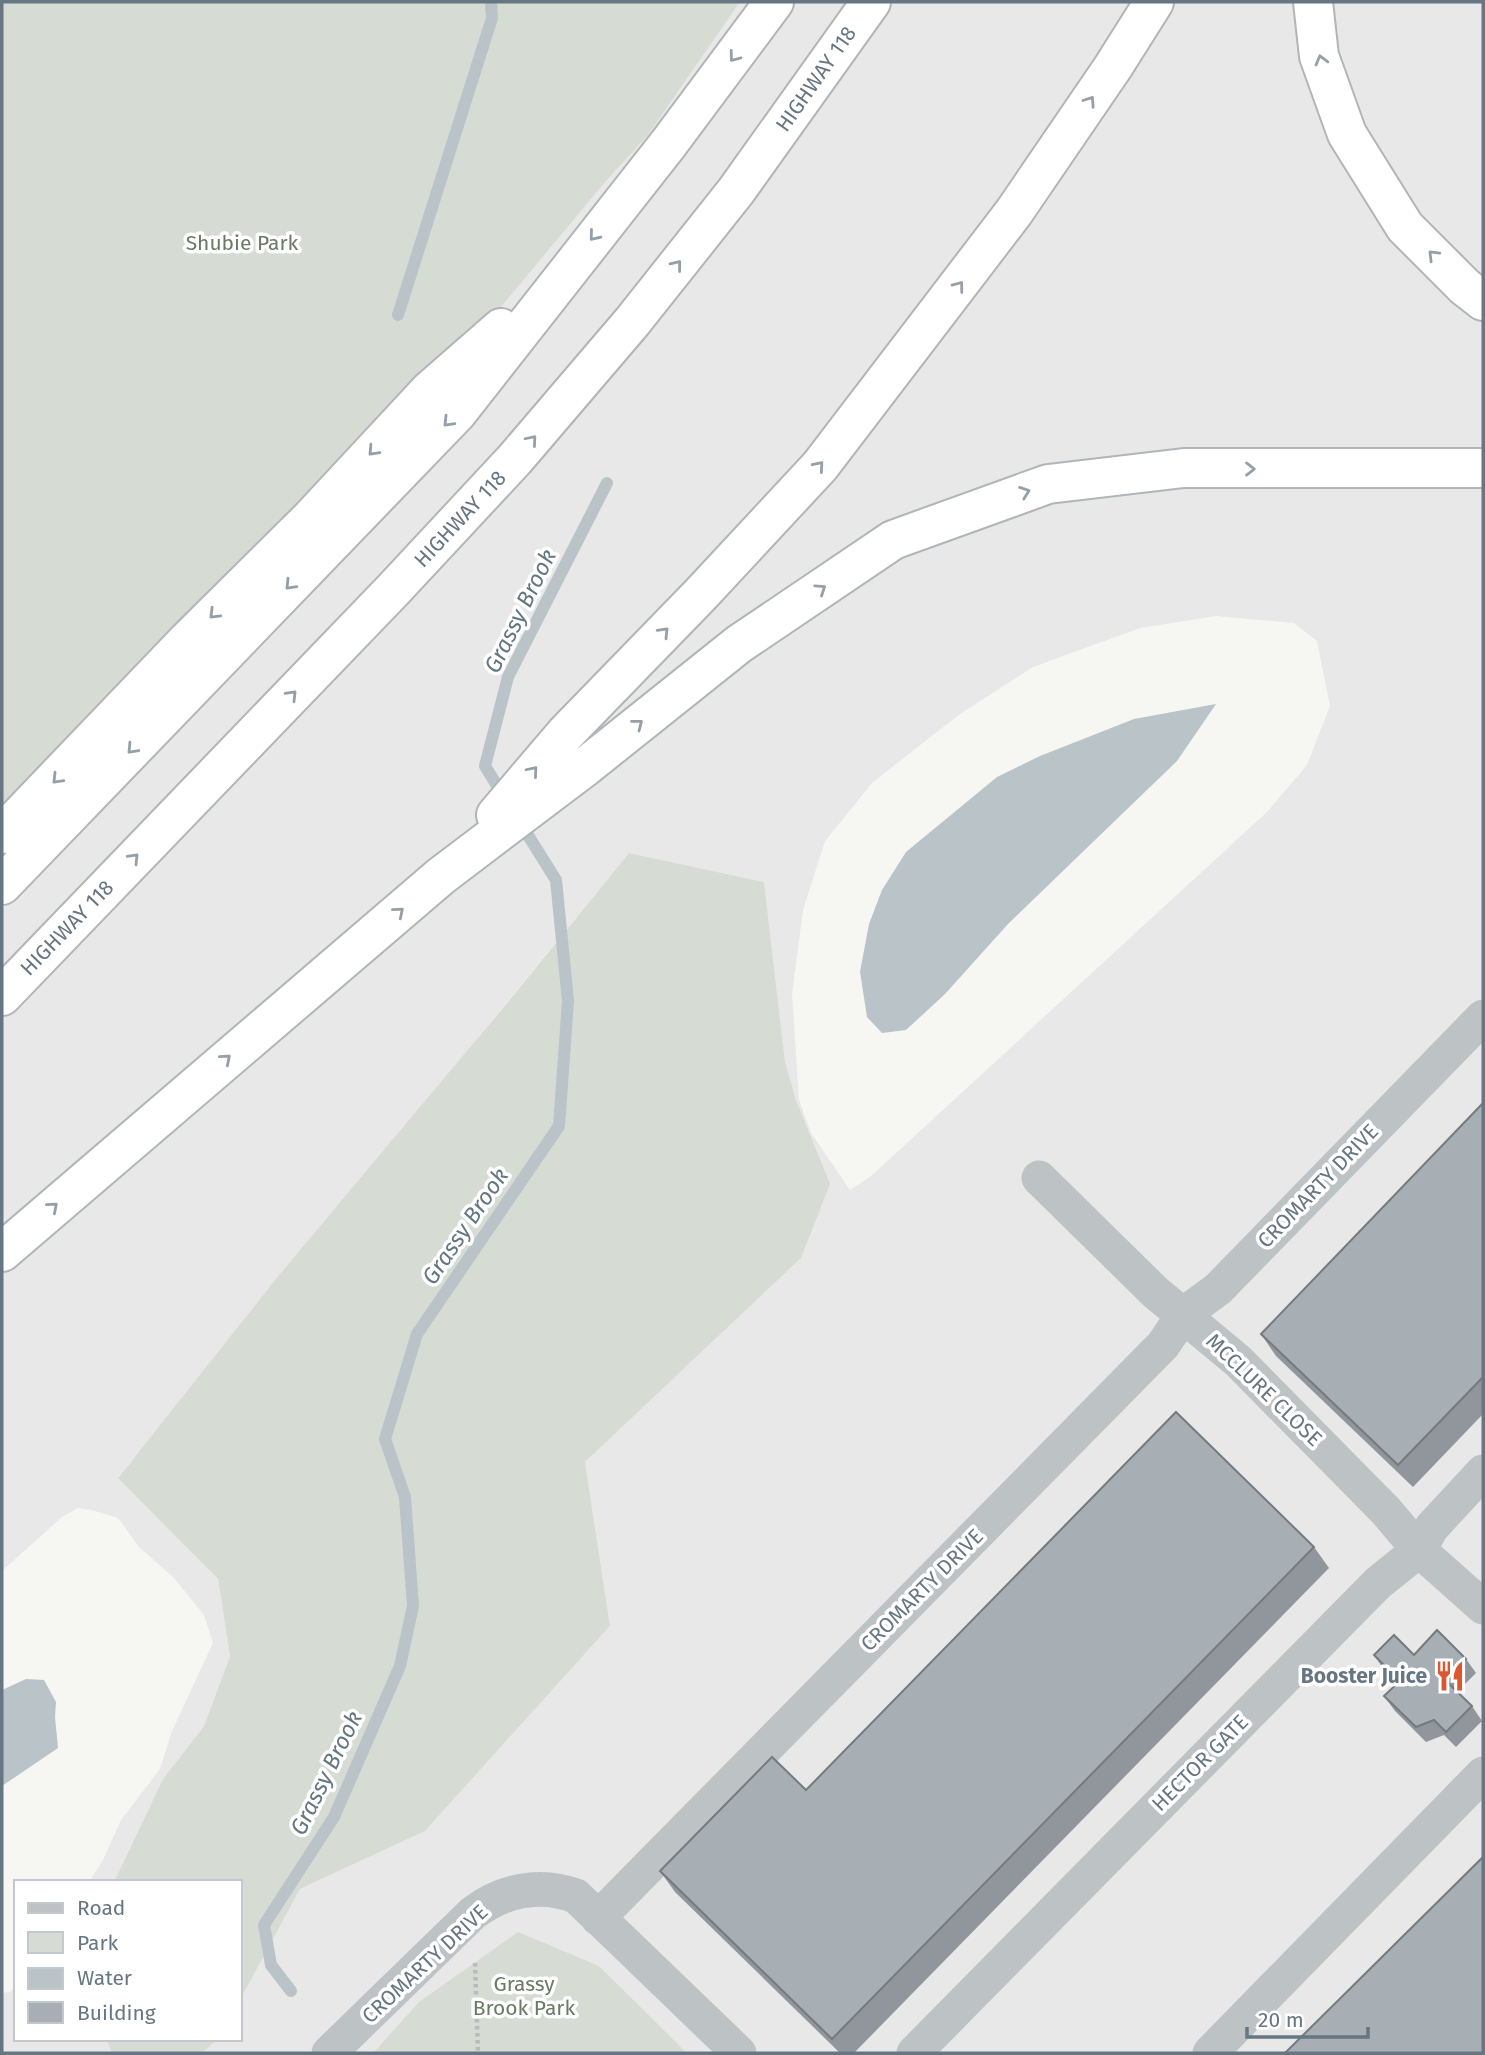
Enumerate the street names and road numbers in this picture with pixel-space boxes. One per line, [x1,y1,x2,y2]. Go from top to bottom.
street label: HIGHWAY 118 [770,21,862,137]
street label: HIGHWAY 118 [409,465,511,573]
street label: HIGHWAY 118 [15,875,119,981]
street label: CROMARTY DRIVE [1252,1118,1384,1254]
street label: MCCLURE CLOSE [1201,1328,1327,1452]
street label: CROMARTY DRIVE [855,1523,989,1657]
street label: HECTOR GATE [1146,1709,1254,1817]
street label: CROMARTY DRIVE [357,1899,493,2029]

